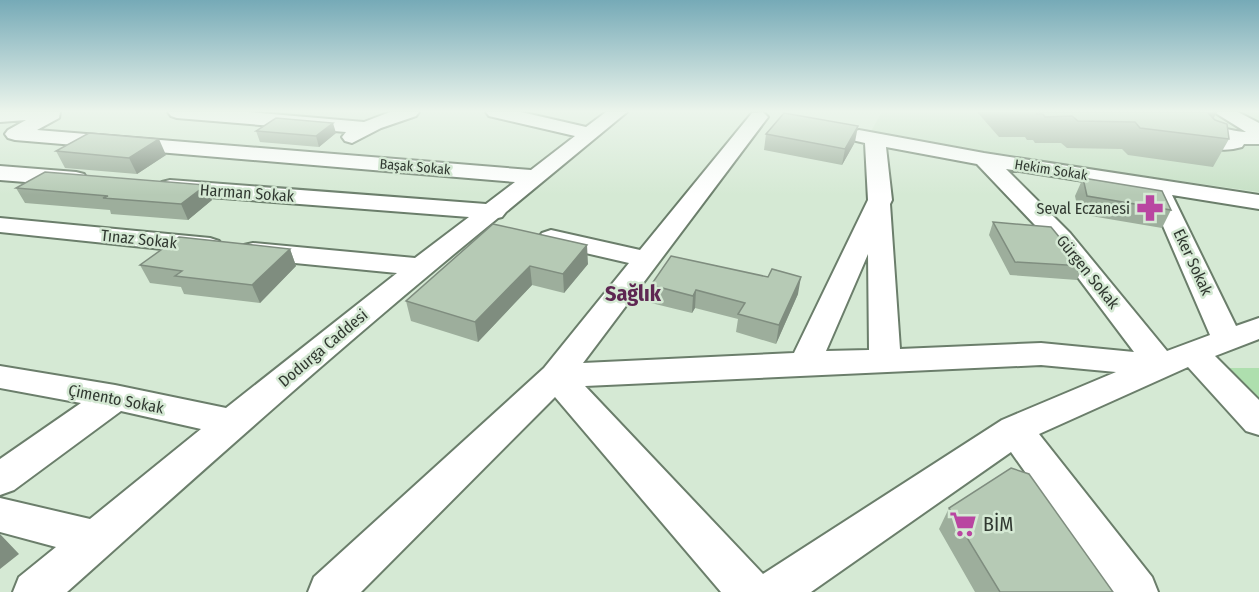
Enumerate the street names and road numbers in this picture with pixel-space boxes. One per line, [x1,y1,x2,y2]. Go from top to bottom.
street label: Başak Sokak [379,155,452,179]
street label: Hekim Sokak [1013,156,1089,184]
street label: Harman Sokak [199,180,295,206]
street label: Tınaz Sokak [100,226,178,252]
street label: Eker Sokak [1169,226,1217,299]
street label: Gürgen Sokak [1053,231,1124,313]
street label: Dodurga Caddesi [275,305,371,391]
street label: Çimento Sokak [66,380,166,419]

